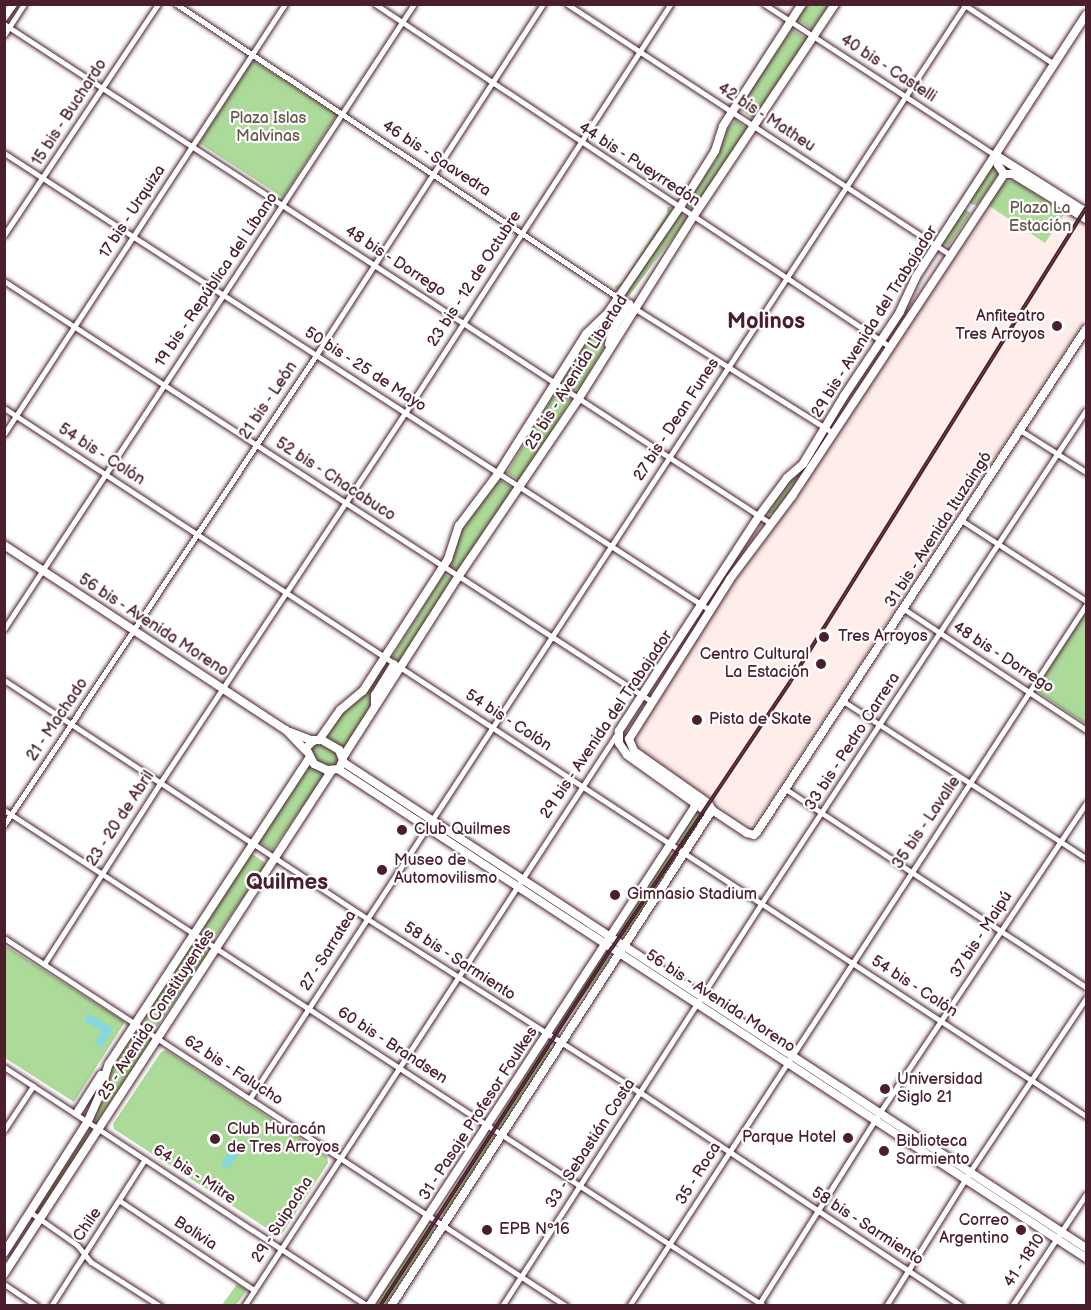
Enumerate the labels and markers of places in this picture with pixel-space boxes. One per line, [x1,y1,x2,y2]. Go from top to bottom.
place label: Anfiteatro Tres Arroyos [955,307,1045,345]
marker: Anfiteatro Tres Arroyos [1050,319,1064,333]
place label: Tres Arroyos [838,627,928,647]
marker: Tres Arroyos [815,628,833,646]
place label: Centro Cultural La Estación [700,645,809,683]
marker: Centro Cultural La Estación [814,657,828,671]
place label: Pista de Skate [709,710,812,730]
marker: Pista de Skate [690,713,704,727]
place label: Club Quilmes [414,820,510,840]
marker: Club Quilmes [395,823,409,837]
place label: Museo de Automovilismo [394,851,497,889]
marker: Museo de Automovilismo [375,863,389,877]
place label: Gimnasio Stadium [627,885,757,905]
marker: Gimnasio Stadium [608,888,622,902]
place label: Universidad Siglo 21 [897,1070,983,1108]
marker: Universidad Siglo 21 [878,1082,892,1096]
place label: Club Huracán de Tres Arroyos [227,1120,340,1158]
place label: Parque Hotel [742,1128,836,1148]
marker: Parque Hotel [841,1131,855,1145]
marker: Club Huracán de Tres Arroyos [208,1132,222,1146]
place label: Biblioteca Sarmiento [896,1132,970,1170]
marker: Biblioteca Sarmiento [877,1144,891,1158]
place label: Correo Argentino [939,1211,1009,1249]
place label: EPB Nº16 [499,1220,570,1240]
marker: EPB Nº16 [480,1223,494,1237]
marker: Correo Argentino [1014,1223,1028,1237]

